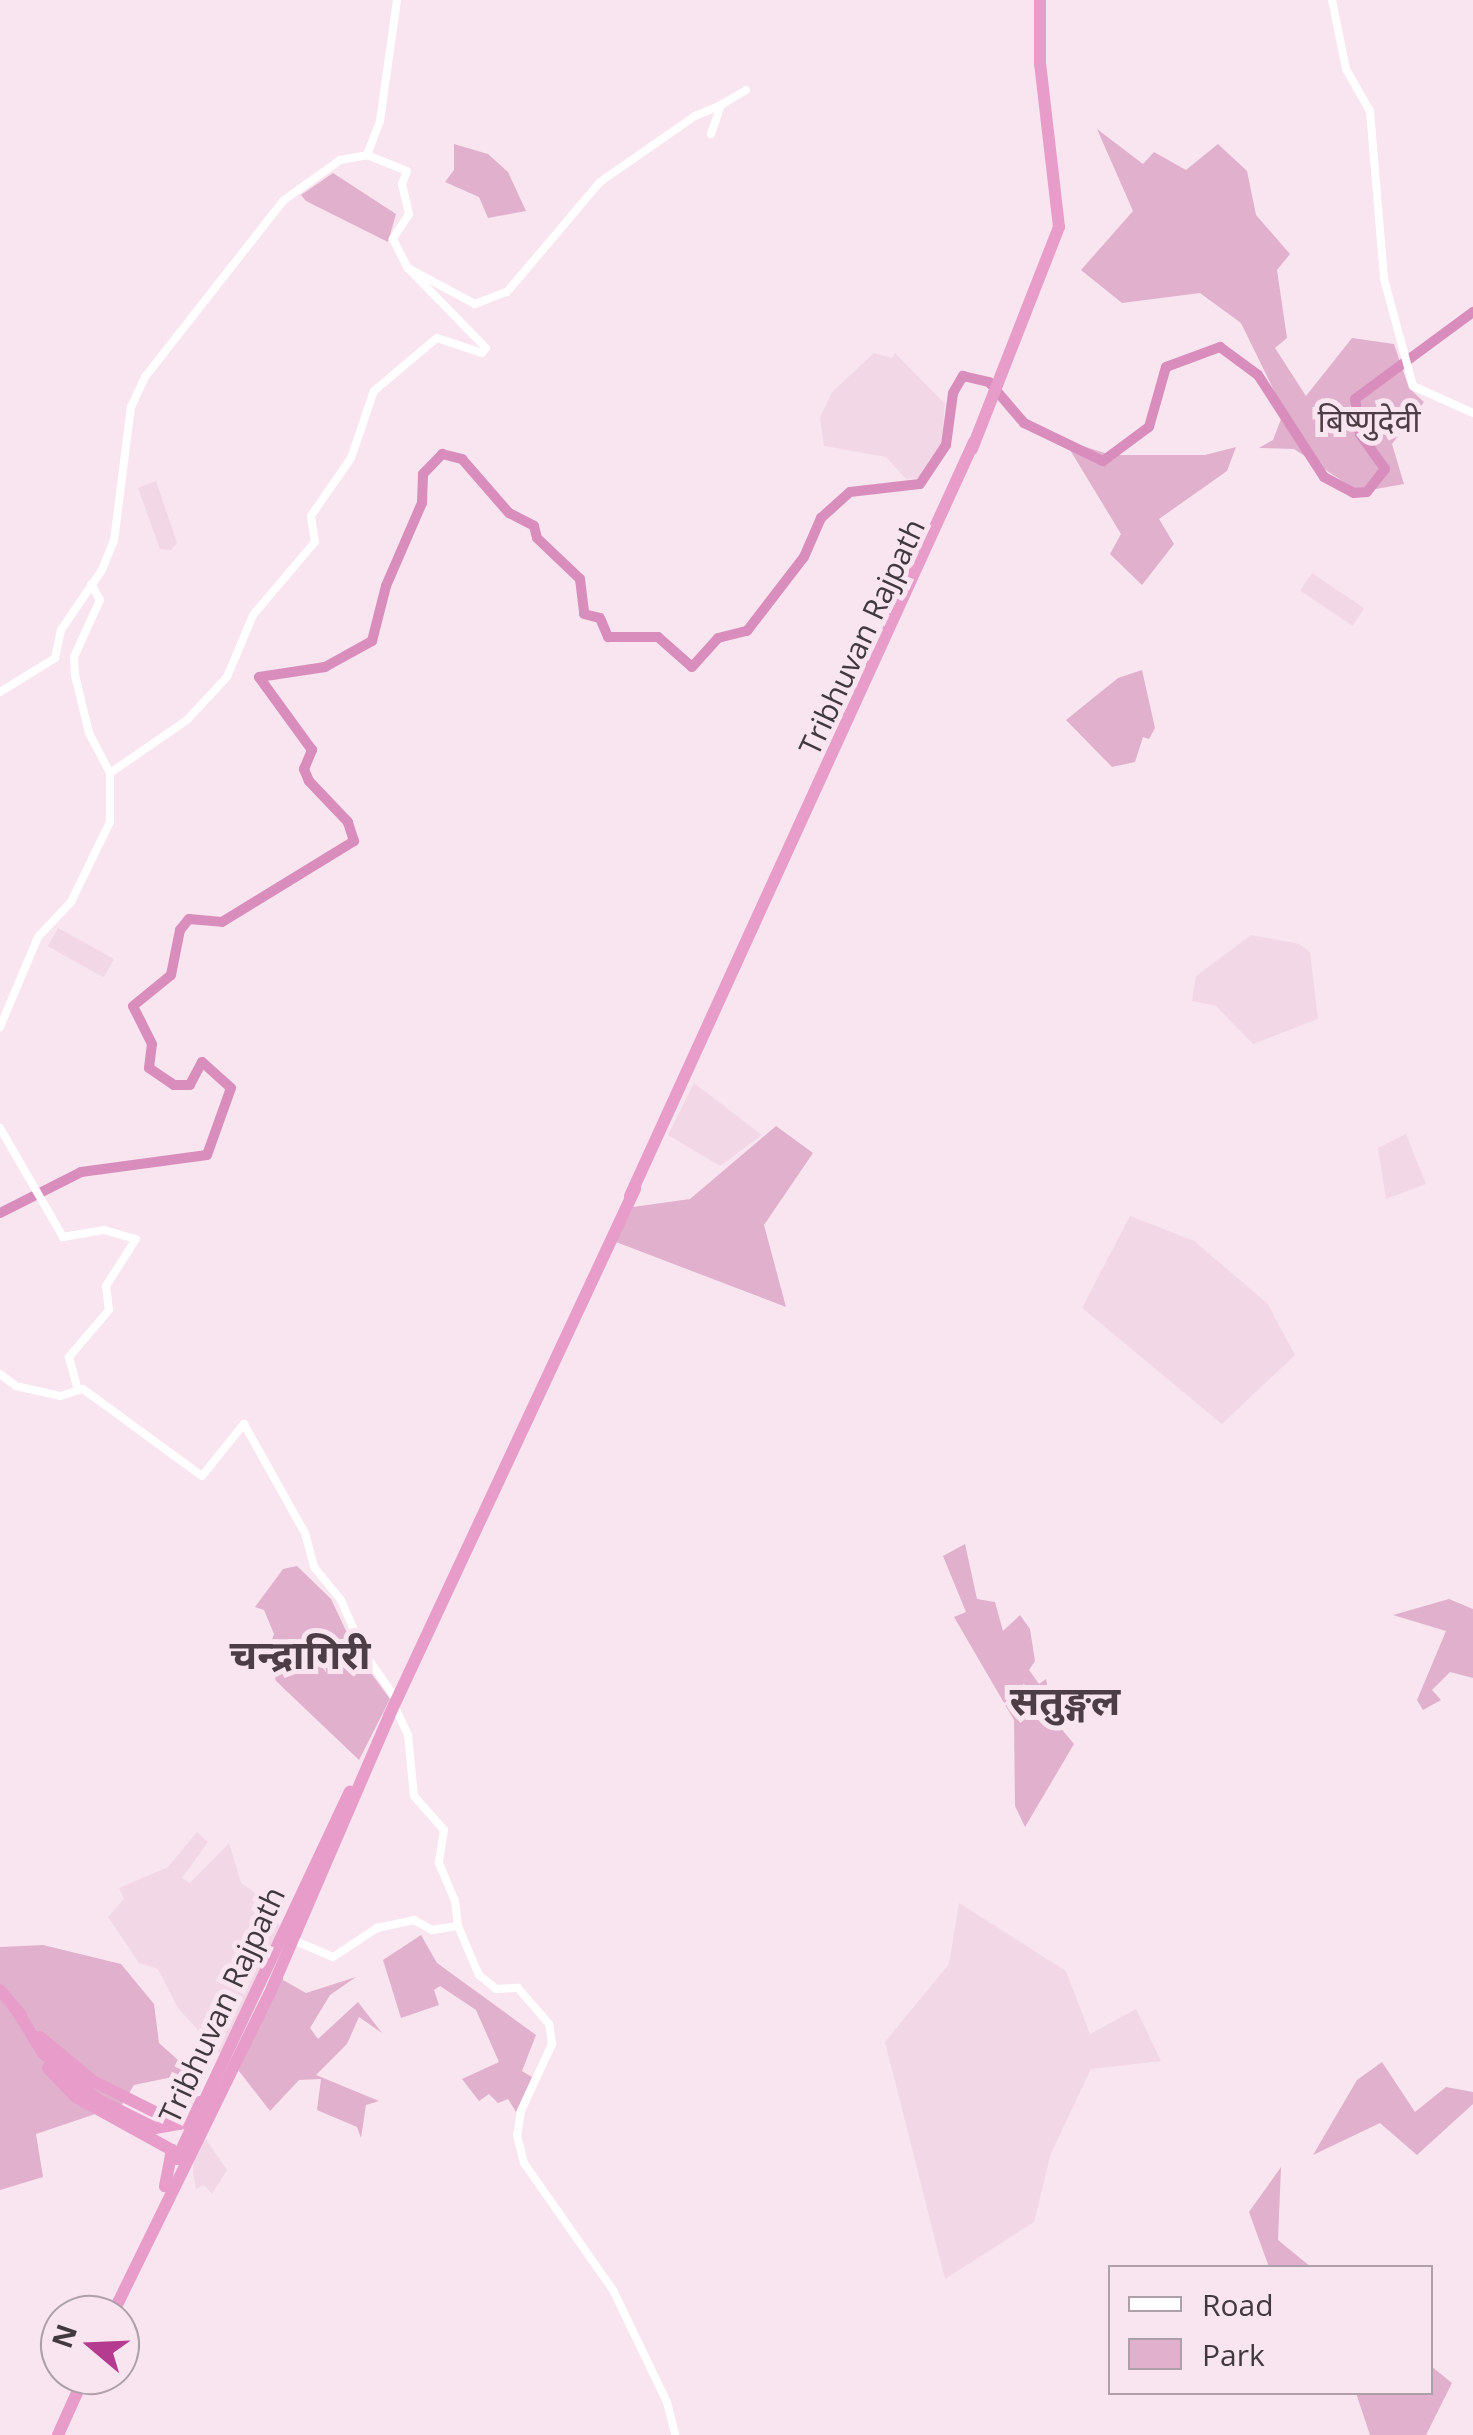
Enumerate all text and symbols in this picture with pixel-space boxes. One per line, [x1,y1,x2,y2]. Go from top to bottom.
district label: बिष्णुदेवी [1317,401,1421,439]
street label: Tribhuvan Rajpath [792,513,932,761]
district label: चन्द्रागिरी [230,1630,370,1678]
district label: सतुङ्गल [1010,1676,1120,1724]
street label: Tribhuvan Rajpath [152,1881,292,2129]
legend [1108,2265,1433,2395]
text: Road [1202,2284,1274,2325]
north arrow [40,2295,140,2395]
text: N [42,2319,85,2353]
text: Park [1202,2334,1265,2375]

